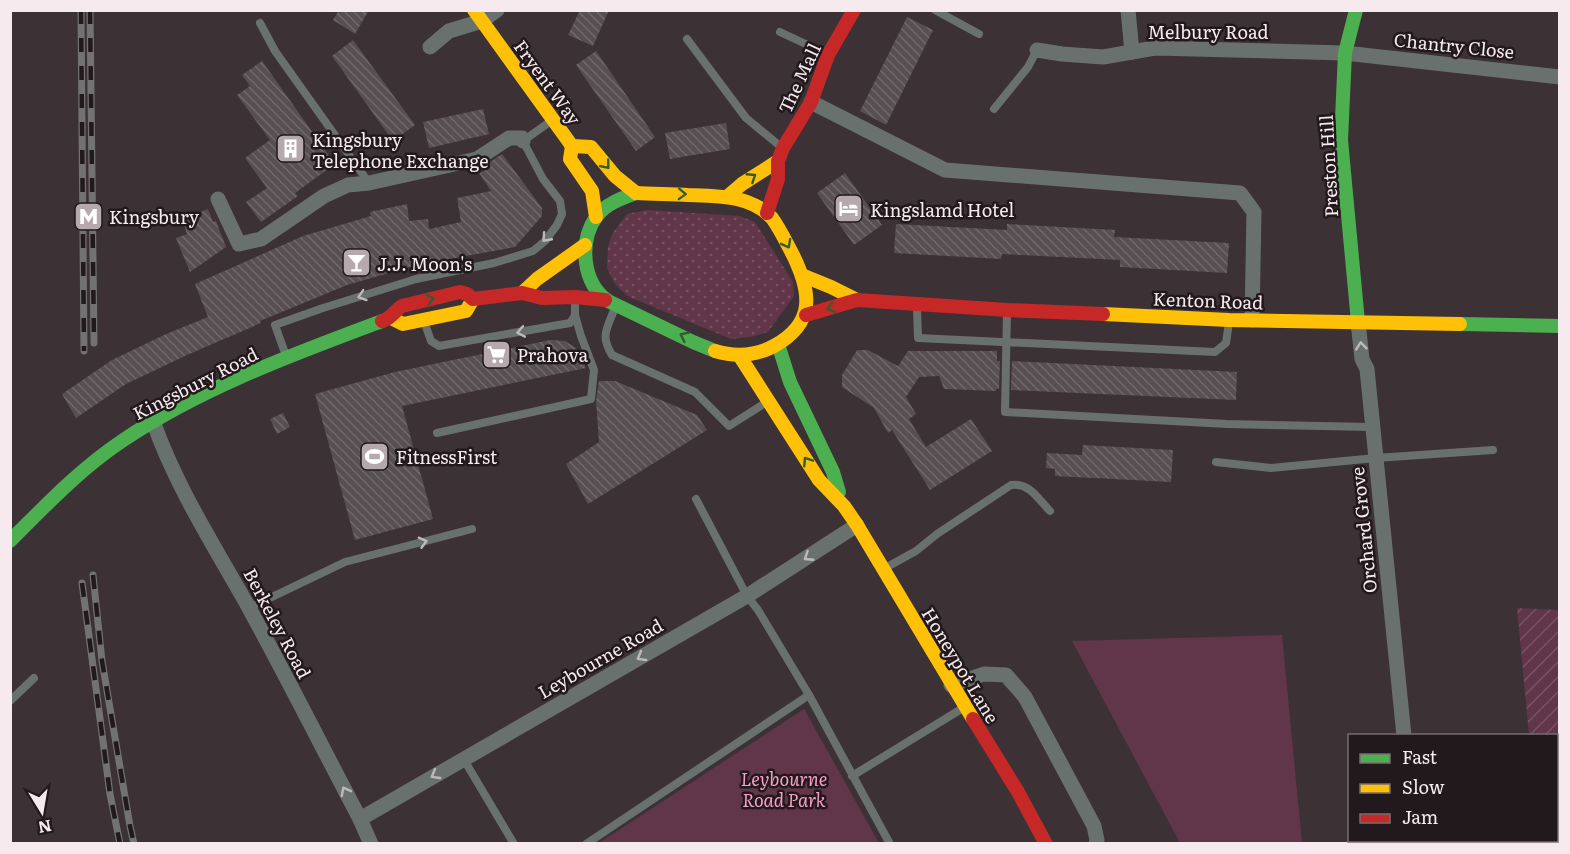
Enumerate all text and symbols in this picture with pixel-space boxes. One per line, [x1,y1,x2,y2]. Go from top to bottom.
street label: Melbury Road [1147,18,1269,45]
street label: Chantry Close [1393,25,1515,65]
street label: Fryent Way [508,34,588,130]
street label: The Mall [771,39,827,117]
street label: Preston Hill [1312,114,1344,218]
place label: Kingsbury Telephone Exchange [312,126,489,174]
building icon: Kingsbury Telephone Exchange [275,133,307,165]
one-way arrow [598,158,609,169]
one-way arrow [746,174,757,185]
one-way arrow [678,187,687,200]
hotel icon: Kingslamd Hotel [833,193,865,225]
place label: Kingslamd Hotel [870,196,1014,223]
metro station icon: Kingsbury [72,200,104,232]
place label: Kingsbury [109,203,200,230]
one-way arrow [542,231,553,242]
one-way arrow [780,237,791,248]
bar icon: J.J. Moon's [340,247,372,279]
place label: J.J. Moon's [377,250,472,277]
street label: Kenton Road [1152,285,1264,315]
one-way arrow [357,289,368,301]
one-way arrow [425,294,435,307]
one-way arrow [826,301,837,313]
one-way arrow [516,325,526,337]
one-way arrow [679,332,690,344]
supermarket icon: Prahova [480,338,512,370]
street label: Kingsbury Road [128,340,262,426]
place label: Prahova [517,341,589,368]
one-way arrow [1355,341,1368,350]
sports icon: FitnessFirst [359,440,391,472]
place label: FitnessFirst [396,443,498,470]
one-way arrow [803,456,814,467]
street label: Orchard Grove [1343,465,1383,595]
one-way arrow [417,537,428,549]
one-way arrow [804,550,815,561]
street label: Berkeley Road [238,563,318,683]
street label: Honeypot Lane [916,602,1006,728]
street label: Leybourne Road [533,611,667,705]
one-way arrow [637,650,647,661]
legend [1348,734,1558,842]
text: Fast [1402,743,1438,770]
park label: Leybourne Road Park [741,765,827,813]
one-way arrow [431,768,441,779]
text: Slow [1402,773,1445,800]
north arrow [12,782,72,842]
one-way arrow [341,787,352,797]
text: Jam [1402,803,1438,830]
text: N [36,815,54,841]

